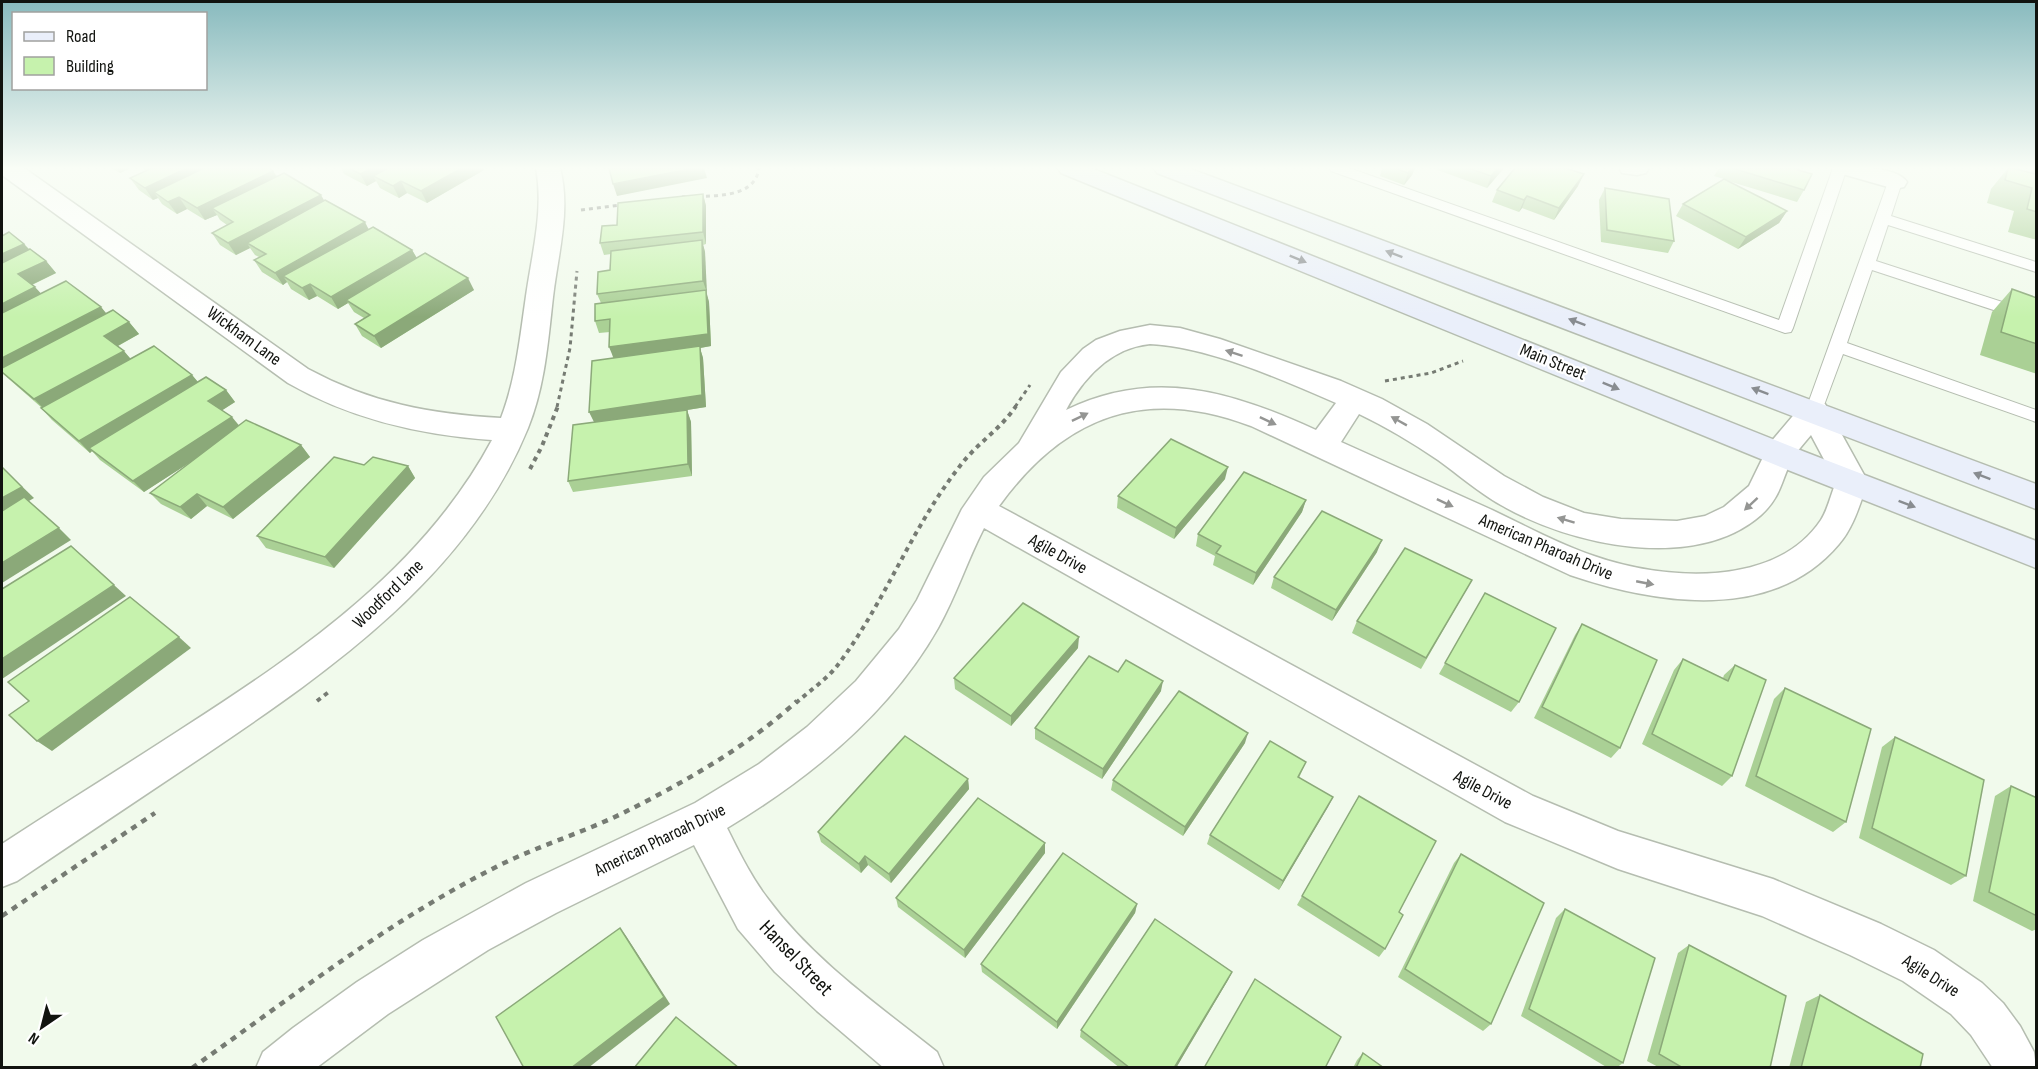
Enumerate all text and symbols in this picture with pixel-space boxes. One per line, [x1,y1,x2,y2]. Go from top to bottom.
legend [12,12,207,90]
text: Road [66,26,96,47]
text: Building [66,56,114,77]
one-way arrow [1385,248,1403,258]
one-way arrow [1289,255,1307,264]
street label: Wickham Lane [203,302,285,370]
one-way arrow [1568,317,1586,327]
street label: Main Street [1517,339,1590,385]
one-way arrow [1225,348,1243,358]
one-way arrow [1602,381,1620,391]
one-way arrow [1750,386,1768,396]
one-way arrow [1071,412,1089,422]
one-way arrow [1260,416,1277,425]
one-way arrow [1391,416,1407,427]
one-way arrow [1973,470,1991,480]
one-way arrow [1744,497,1759,511]
one-way arrow [1437,498,1454,507]
one-way arrow [1898,499,1916,509]
street label: American Pharoah Drive [1475,509,1616,585]
one-way arrow [1557,515,1575,524]
street label: Agile Drive [1024,529,1091,579]
street label: Woodford Lane [348,555,428,633]
one-way arrow [1635,579,1654,588]
street label: Agile Drive [1449,765,1516,814]
street label: American Pharoah Drive [590,799,729,881]
street label: Hansel Street [754,915,838,1001]
street label: Agile Drive [1898,950,1963,1002]
north arrow [12,997,72,1057]
text: N [25,1028,43,1048]

